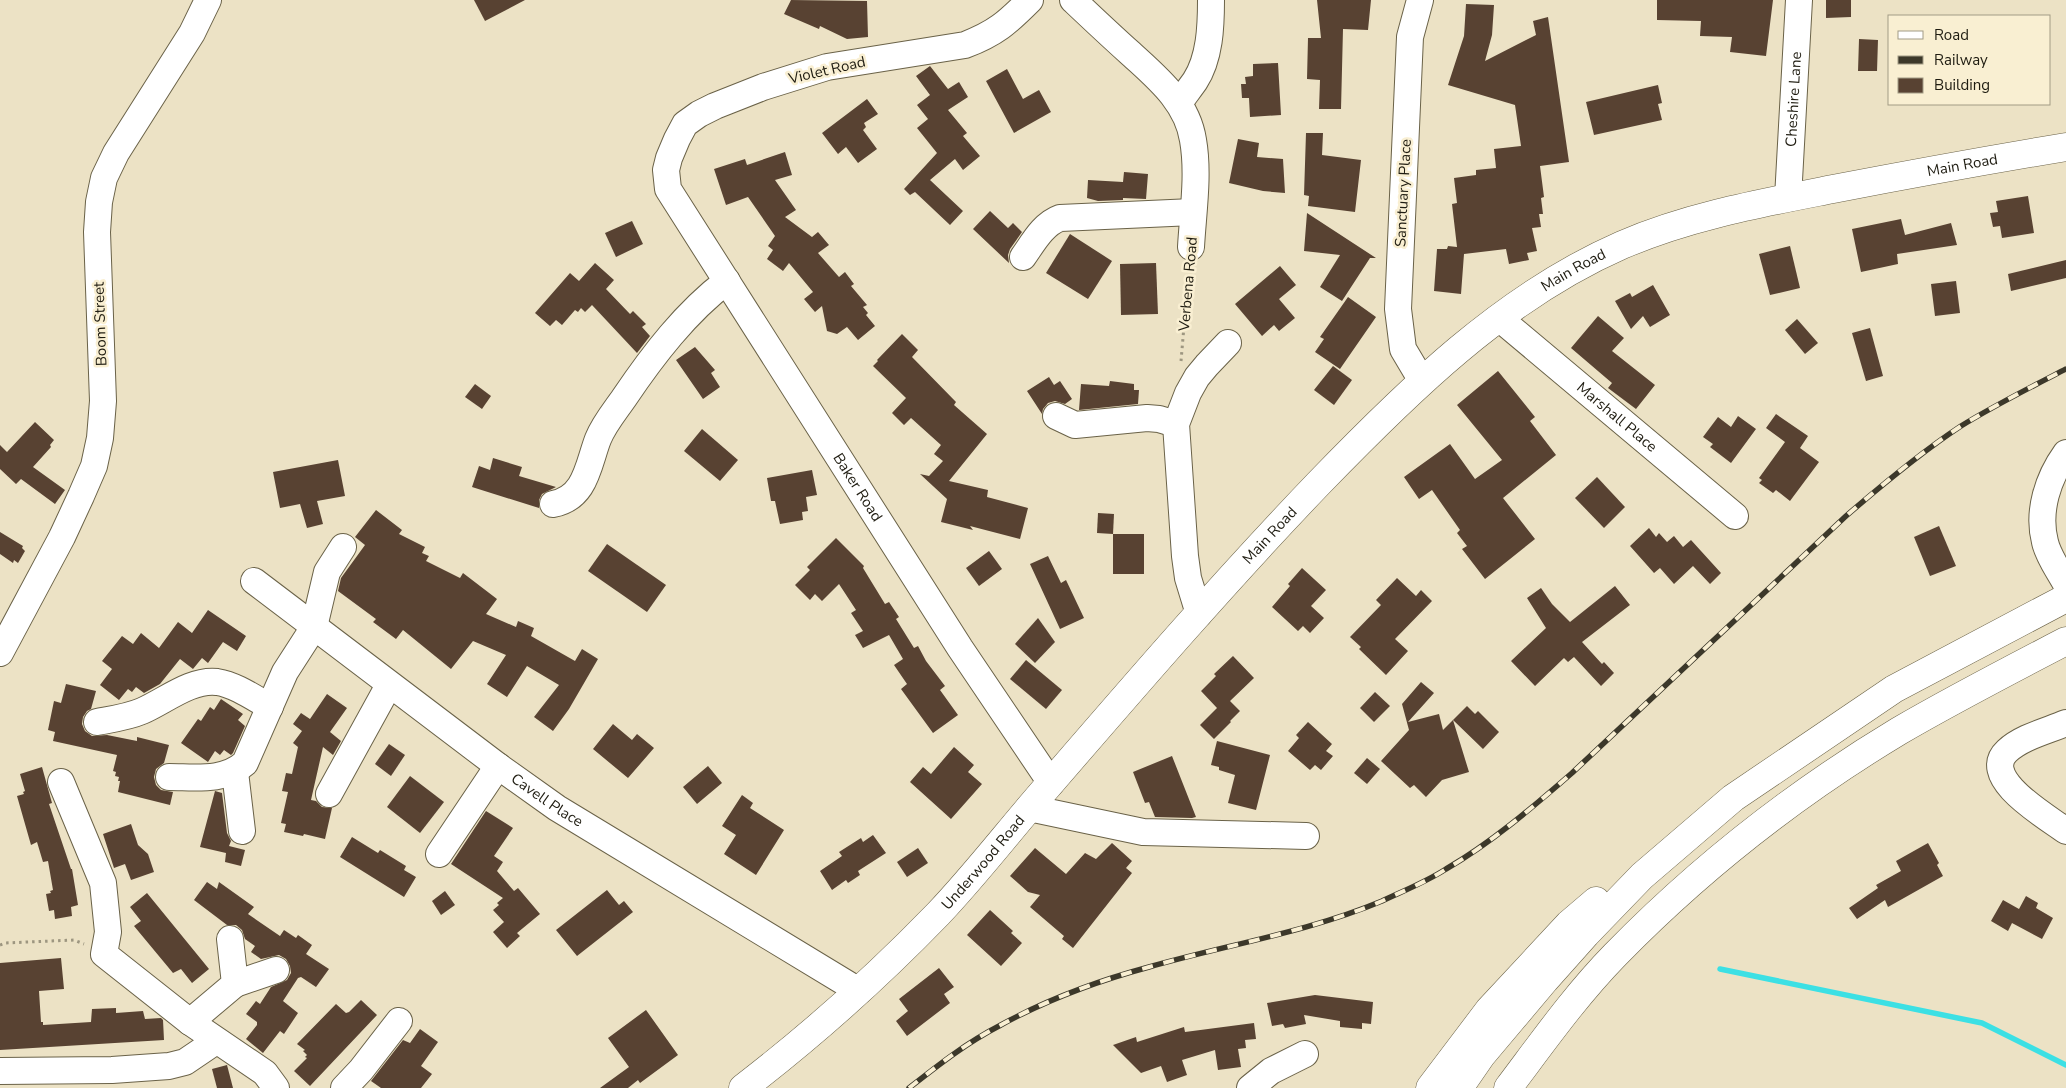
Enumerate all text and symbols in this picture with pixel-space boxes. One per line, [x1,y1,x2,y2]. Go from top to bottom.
legend [1888,15,2051,105]
text: Road [1934,25,1969,45]
text: Railway [1934,50,1988,70]
street label: Violet Road [786,51,867,89]
street label: Cheshire Lane [1781,51,1806,147]
text: Building [1934,75,1990,95]
street label: Sanctuary Place [1390,138,1416,248]
street label: Main Road [1925,149,1999,181]
street label: Verbena Road [1174,236,1202,333]
street label: Main Road [1537,244,1609,296]
street label: Boom Street [89,281,111,367]
street label: Marshall Place [1573,377,1661,457]
street label: Baker Road [829,449,887,525]
street label: Main Road [1238,502,1301,568]
street label: Cavell Place [507,769,587,831]
street label: Underwood Road [937,811,1029,914]

